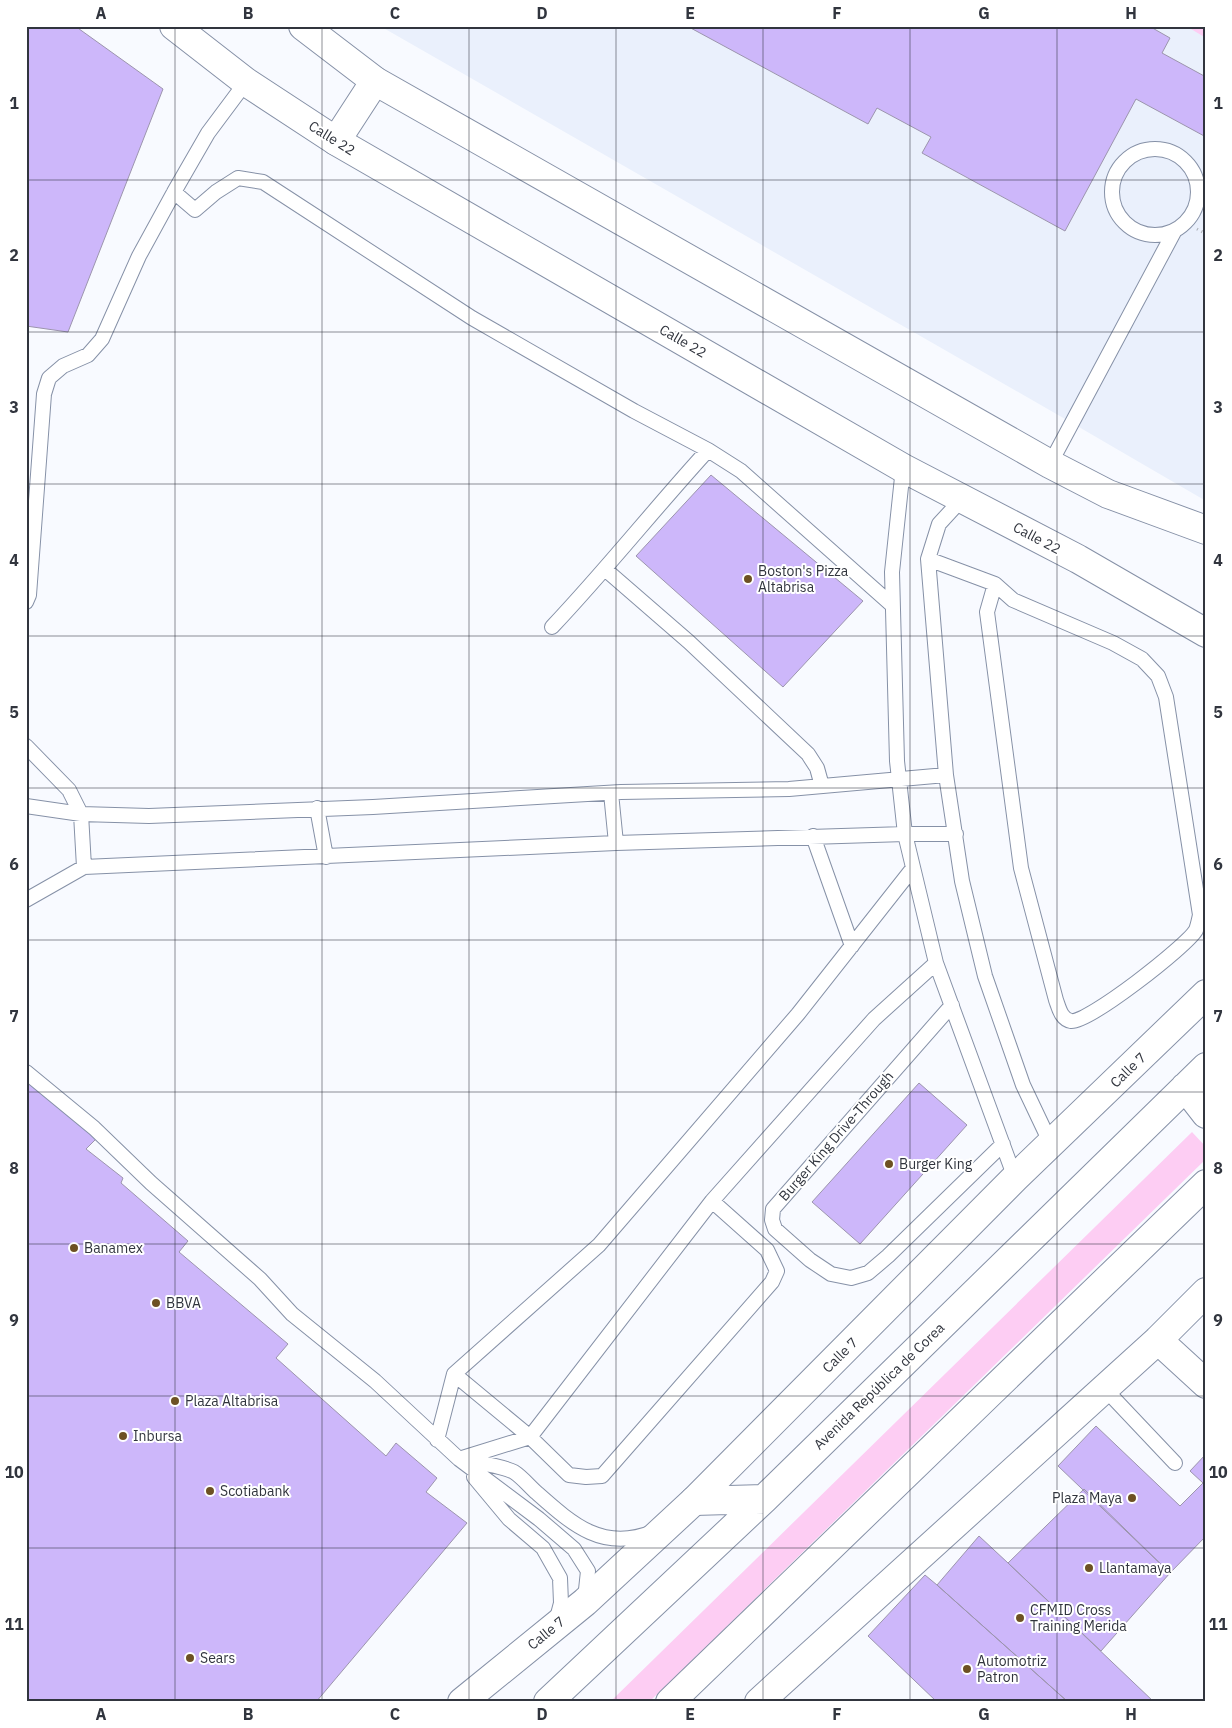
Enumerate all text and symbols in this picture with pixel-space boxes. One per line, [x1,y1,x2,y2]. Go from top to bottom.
text: A [96,3,107,23]
text: B [243,3,254,23]
text: C [390,3,400,23]
text: D [536,3,548,23]
text: E [685,3,695,23]
text: F [832,3,842,23]
text: G [978,3,990,23]
text: H [1125,3,1137,23]
text: 1 [9,93,19,113]
text: 1 [1213,93,1223,113]
street label: Calle 22 [305,117,359,159]
text: 2 [9,245,19,265]
text: 2 [1213,245,1223,265]
street label: Calle 22 [656,320,710,362]
text: 3 [9,397,19,417]
text: 3 [1213,397,1223,417]
street label: Calle 22 [1010,518,1064,558]
text: 4 [9,550,19,570]
text: 4 [1213,550,1223,570]
place label: Boston's Pizza Altabrisa [758,562,849,596]
marker: Boston's Pizza Altabrisa [742,573,754,585]
text: 5 [9,702,19,722]
text: 5 [1213,702,1223,722]
text: 6 [9,854,19,874]
text: 6 [1213,854,1223,874]
text: 7 [9,1006,19,1026]
text: 7 [1213,1006,1223,1026]
street label: Calle 7 [1106,1049,1150,1091]
street label: Burger King Drive-Through [775,1067,897,1205]
place label: Burger King [899,1155,973,1173]
text: 8 [9,1158,19,1178]
marker: Burger King [883,1158,895,1170]
text: 8 [1213,1158,1223,1178]
place label: Banamex [84,1239,143,1257]
marker: Banamex [68,1242,80,1254]
place label: BBVA [166,1294,201,1312]
marker: BBVA [150,1297,162,1309]
text: 9 [9,1310,19,1330]
text: 9 [1213,1310,1223,1330]
street label: Avenida República de Corea [810,1318,949,1453]
street label: Calle 7 [818,1333,862,1377]
place label: Plaza Altabrisa [185,1392,279,1410]
marker: Plaza Altabrisa [169,1395,181,1407]
place label: Inbursa [133,1427,183,1445]
marker: Inbursa [117,1430,129,1442]
text: 10 [4,1462,24,1482]
text: 10 [1208,1462,1228,1482]
place label: Scotiabank [220,1482,290,1500]
marker: Scotiabank [204,1485,216,1497]
place label: Plaza Maya [1052,1489,1123,1507]
marker: Plaza Maya [1126,1492,1138,1504]
place label: Llantamaya [1099,1559,1172,1577]
marker: Llantamaya [1083,1562,1095,1574]
place label: CFMID Cross Training Merida [1030,1601,1127,1635]
street label: Calle 7 [524,1612,568,1654]
marker: CFMID Cross Training Merida [1014,1612,1026,1624]
text: 11 [4,1614,24,1634]
text: 11 [1208,1614,1228,1634]
place label: Sears [200,1649,235,1667]
marker: Sears [184,1652,196,1664]
place label: Automotriz Patron [977,1652,1047,1686]
marker: Automotriz Patron [961,1663,973,1675]
text: A [96,1704,107,1724]
text: B [243,1704,254,1724]
text: C [390,1704,400,1724]
text: D [536,1704,548,1724]
text: E [685,1704,695,1724]
text: F [832,1704,842,1724]
text: G [978,1704,990,1724]
text: H [1125,1704,1137,1724]

